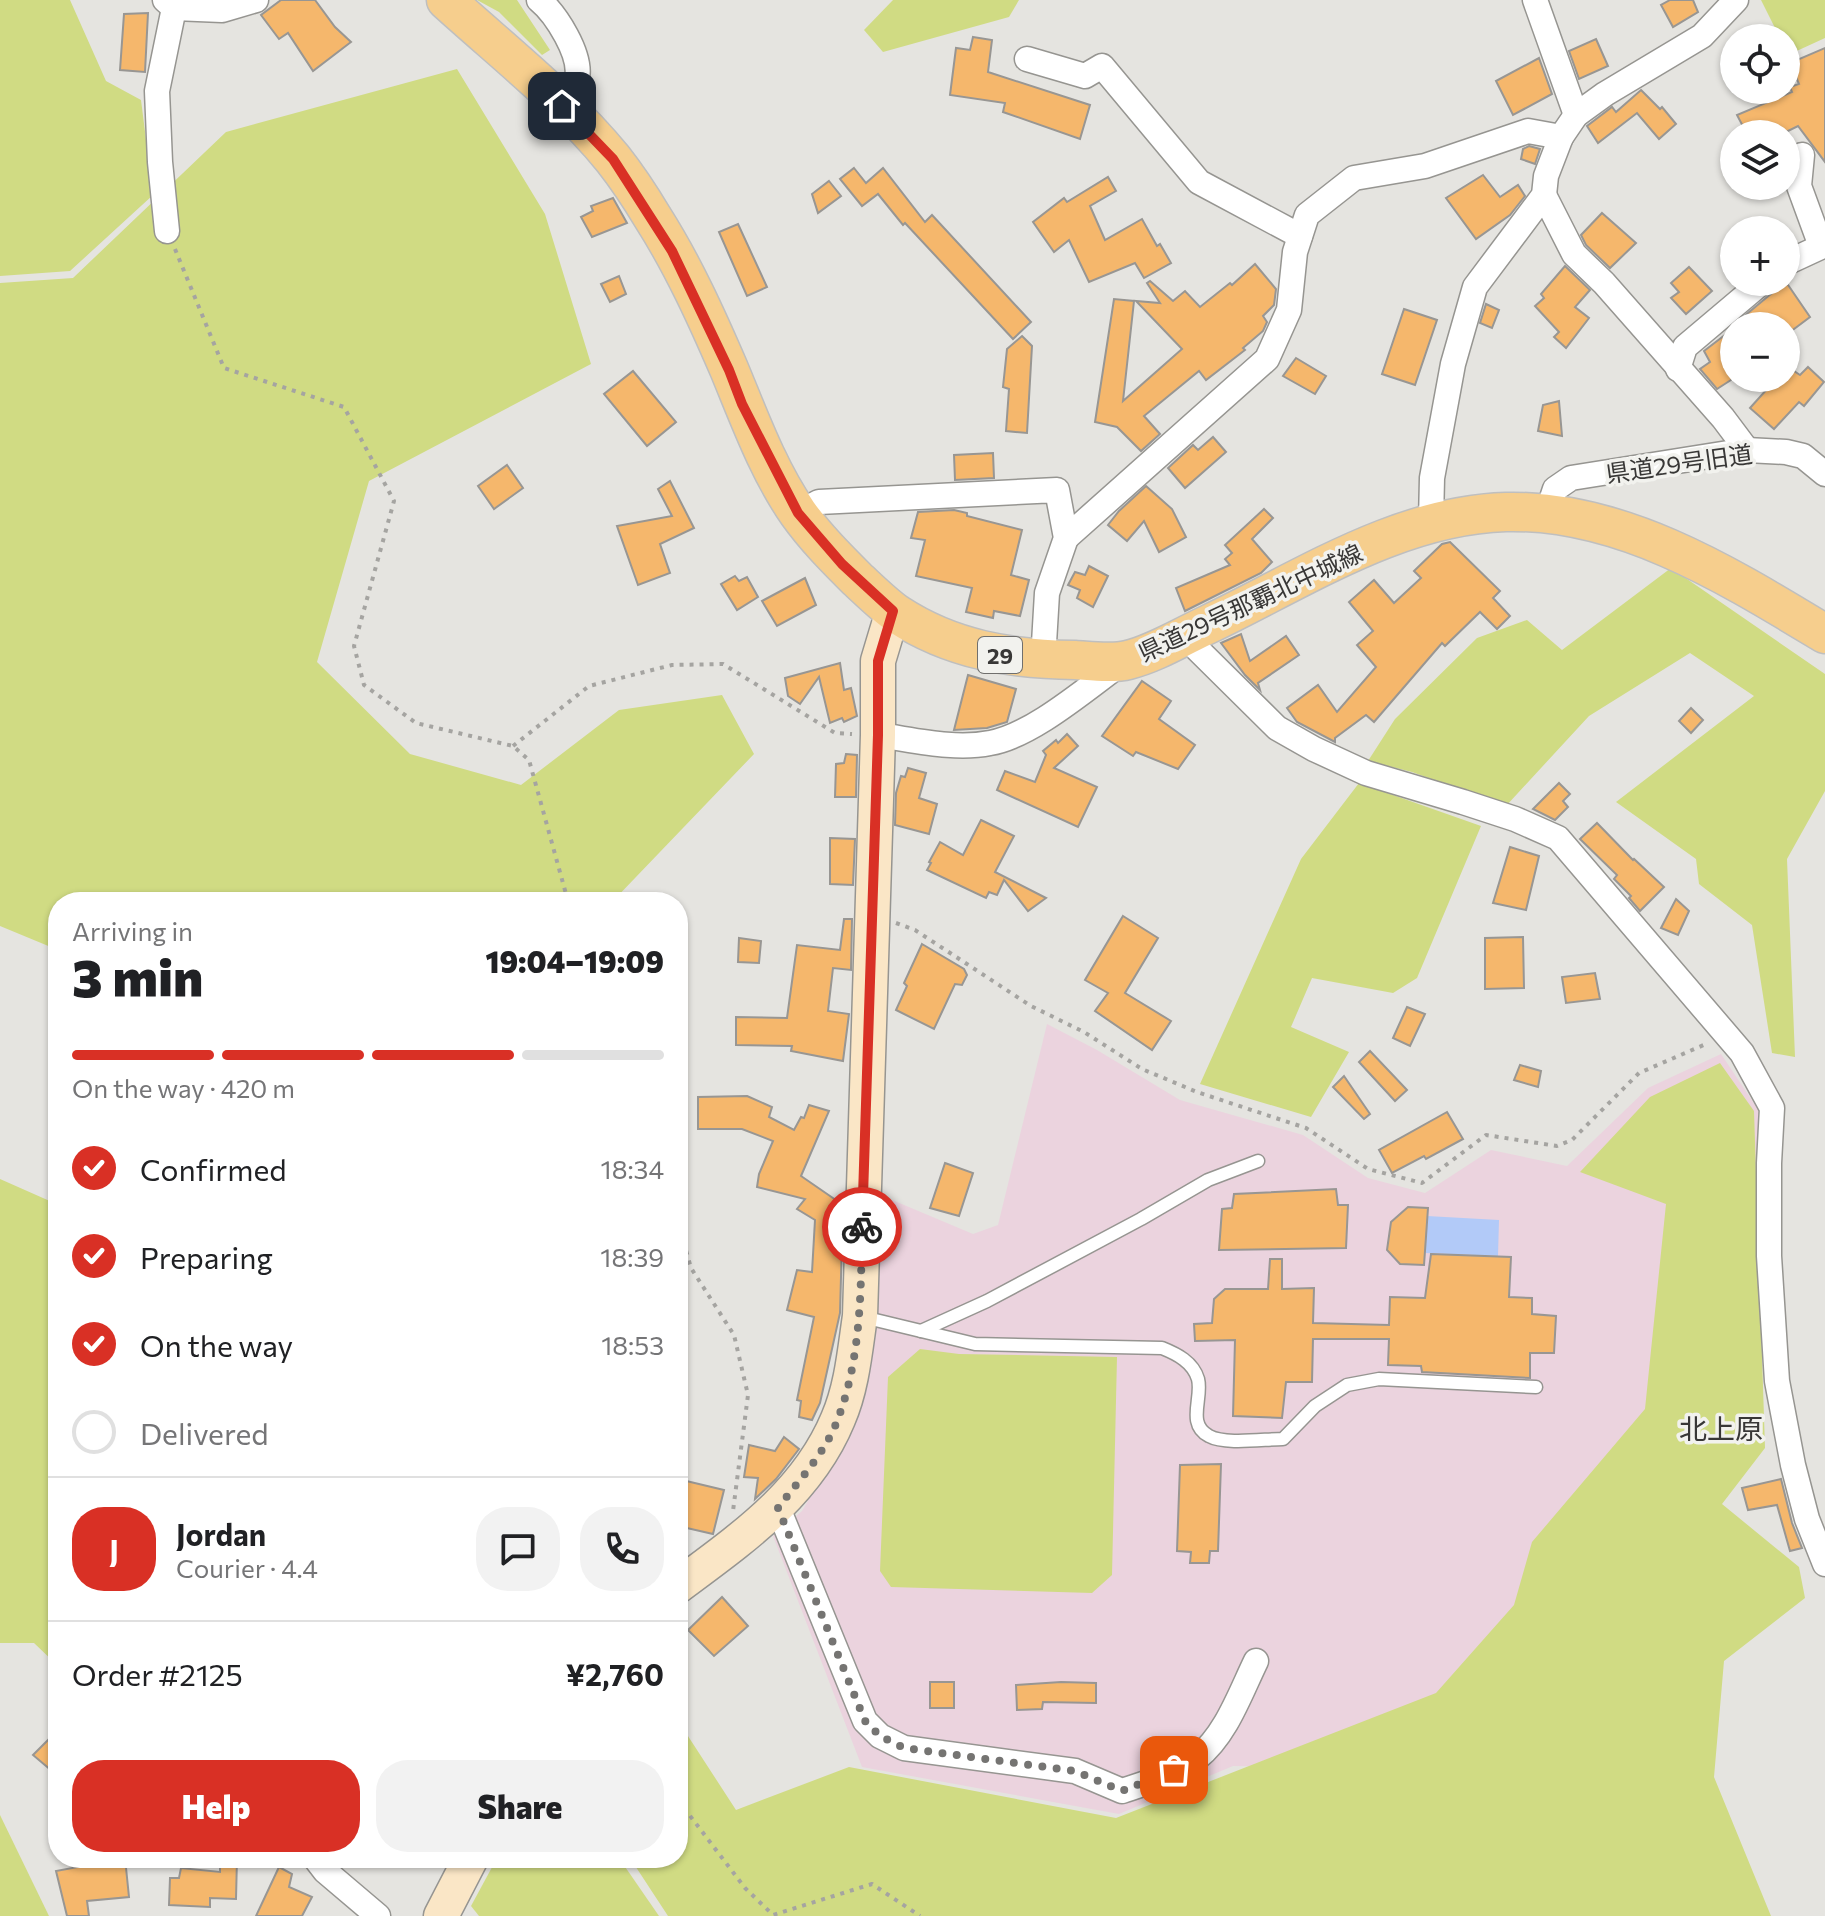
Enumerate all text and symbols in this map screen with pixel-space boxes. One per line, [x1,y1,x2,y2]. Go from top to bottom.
map controls [1720,24,1800,392]
button: locate [1720,24,1800,104]
pin [528,72,596,140]
icon: home [540,84,584,128]
button: layers [1720,120,1800,200]
button: + [1720,216,1800,296]
button: − [1720,312,1800,392]
street label: 県道29号旧道 [1604,438,1754,488]
street label: 県道29号那覇北中城線 [1133,537,1367,667]
road number: 29 [978,637,1022,673]
text: Arriving in [72,915,193,946]
text: 19:04–19:09 [485,942,664,979]
text: 3 min [72,944,203,1008]
text: On the way · 420 m [72,1072,295,1103]
icon: check [72,1146,116,1190]
text: Confirmed [140,1150,287,1187]
text: 18:34 [601,1153,664,1184]
courier [822,1187,902,1267]
icon: bike [840,1205,884,1249]
icon: check [72,1234,116,1278]
text: Preparing [140,1238,273,1275]
text: 18:39 [600,1241,664,1272]
icon: check [72,1322,116,1366]
text: On the way [140,1326,293,1363]
text: 18:53 [601,1329,664,1360]
district label: 北上原 [1679,1411,1763,1445]
text: Delivered [140,1414,269,1451]
button: chat [476,1507,560,1591]
button: phone [580,1507,664,1591]
text: Jordan [176,1515,266,1552]
text: J [109,1531,119,1568]
text: Courier · 4.4 [176,1552,318,1583]
text: Order #2125 [72,1655,243,1692]
text: ¥2,760 [566,1655,664,1692]
pin [1140,1736,1208,1804]
icon: bag [1152,1748,1196,1792]
button: Help [72,1760,360,1852]
button: Share [376,1760,664,1852]

